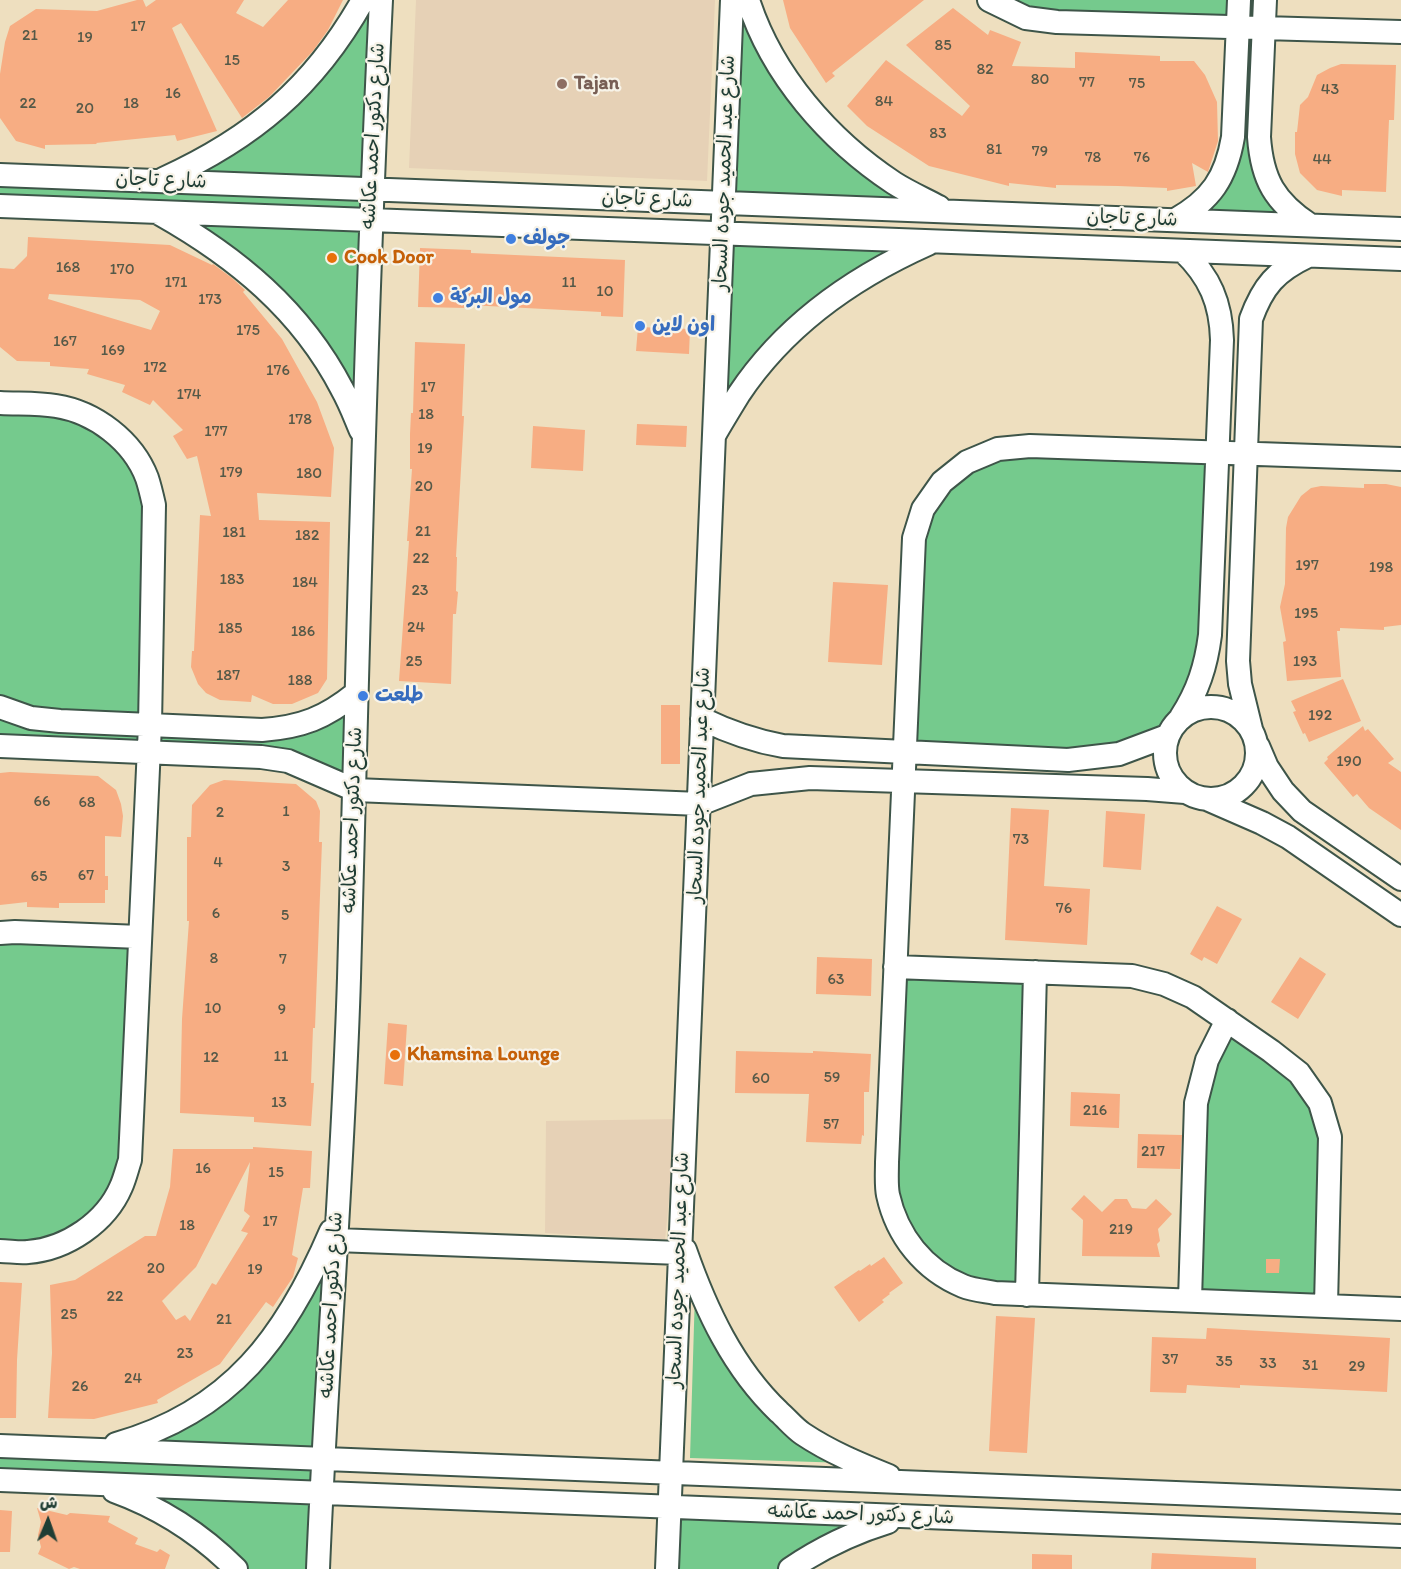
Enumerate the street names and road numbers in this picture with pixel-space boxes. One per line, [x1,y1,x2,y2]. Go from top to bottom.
street label: شارع دكتور احمد عكاشه [357,42,391,230]
street label: شارع عبد الحميد جوده السحار [709,55,741,291]
street label: شارع تاجان [115,167,207,195]
street label: شارع تاجان [601,186,693,214]
street label: شارع تاجان [1086,205,1178,233]
street label: شارع عبد الحميد جوده السحار [684,667,716,903]
street label: شارع دكتور احمد عكاشه [338,726,368,914]
street label: شارع عبد الحميد جوده السحار [663,1152,695,1388]
street label: شارع دكتور احمد عكاشه [315,1211,349,1399]
street label: شارع دكتور احمد عكاشه [767,1500,955,1530]

